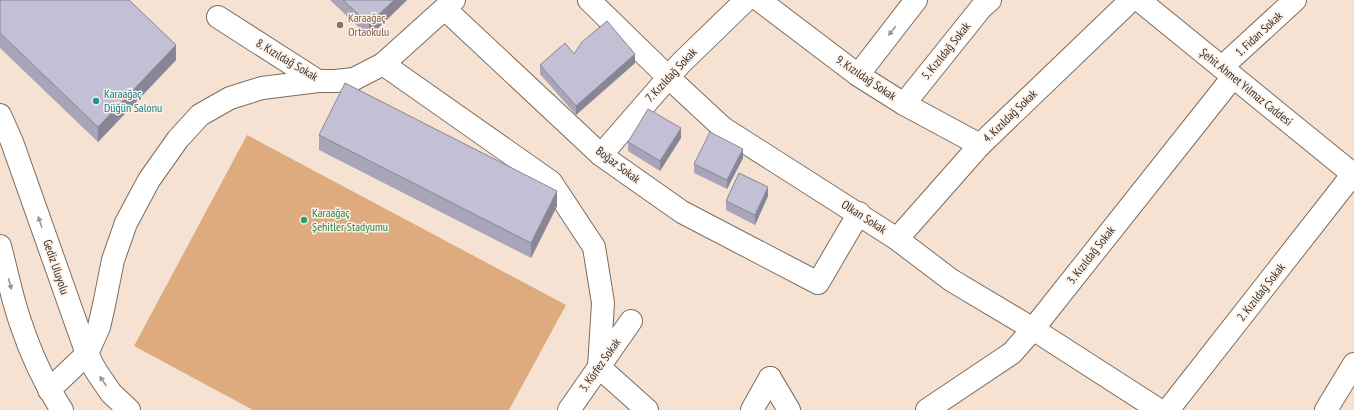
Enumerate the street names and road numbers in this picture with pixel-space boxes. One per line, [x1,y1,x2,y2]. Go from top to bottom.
street label: 1. Fidan Sokak [1232,8,1286,59]
street label: 5. Kızıldağ Sokak [918,19,974,82]
street label: 8. Kızıldağ Sokak [254,35,321,84]
street label: 7. Kızıldağ Sokak [642,44,700,105]
street label: Şehit Ahmet Yılmaz Caddesi [1197,45,1296,129]
street label: 9. Kızıldağ Sokak [833,52,900,103]
street label: 4. Kızıldağ Sokak [979,86,1040,145]
street label: Boğaz Sokak [593,143,644,186]
street label: Olkan Sokak [839,196,890,237]
street label: 3. Kızıldağ Sokak [1063,222,1118,287]
street label: Gediz Uluyolu [40,237,73,296]
street label: 2. Kızıldağ Sokak [1233,259,1288,324]
street label: 3. Körfez Sokak [576,335,624,394]

